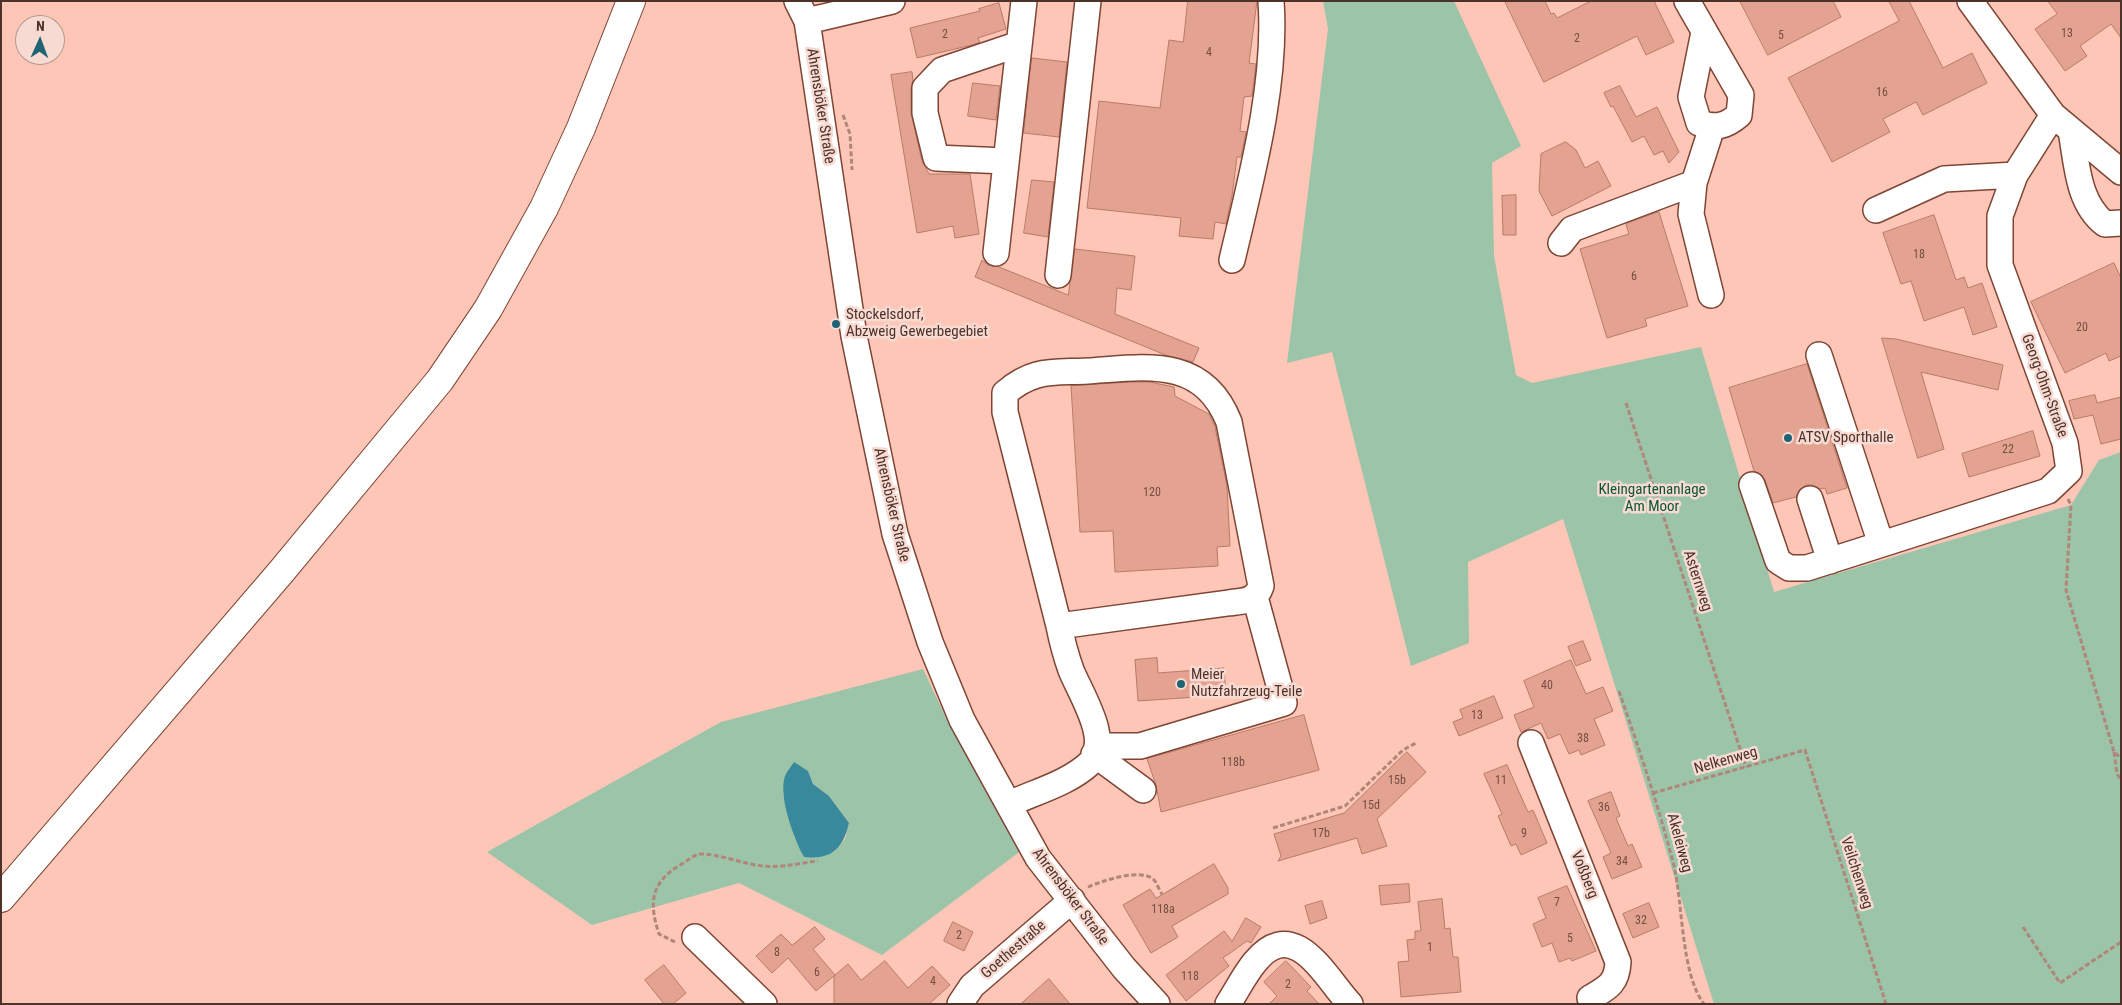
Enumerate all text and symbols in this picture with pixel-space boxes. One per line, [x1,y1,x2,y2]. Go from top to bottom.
north arrow [15,15,65,65]
text: N [36,18,45,34]
house number: 13 [2061,27,2073,41]
house number: 2 [942,28,948,42]
house number: 5 [1778,29,1784,43]
house number: 2 [1574,32,1580,46]
house number: 4 [1206,46,1212,60]
street label: Ahrensböker Straße [802,47,838,165]
house number: 16 [1876,86,1888,100]
house number: 18 [1913,248,1925,262]
house number: 6 [1631,270,1637,284]
place label: Stockelsdorf, Abzweig Gewerbegebiet [846,306,988,341]
marker: Stockelsdorf, Abzweig Gewerbegebiet [830,318,842,330]
house number: 20 [2076,321,2088,335]
street label: Georg-Ohm-Straße [2017,332,2071,440]
place label: ATSV Sporthalle [1798,429,1893,447]
marker: ATSV Sporthalle [1782,432,1794,444]
house number: 22 [2002,443,2014,457]
street label: Ahrensböker Straße [869,446,913,564]
park label: Kleingartenanlage Am Moor [1598,481,1706,516]
house number: 120 [1143,486,1161,500]
street label: Asternweg [1679,548,1715,614]
place label: Meier Nutzfahrzeug-Teile [1191,666,1302,701]
marker: Meier Nutzfahrzeug-Teile [1175,678,1187,690]
house number: 40 [1541,679,1553,693]
house number: 13 [1471,709,1483,723]
house number: 38 [1577,732,1589,746]
street label: Nelkenweg [1692,743,1760,779]
house number: 118b [1221,756,1245,770]
house number: 15b [1388,774,1406,788]
house number: 11 [1495,774,1507,788]
house number: 15d [1362,799,1380,813]
house number: 36 [1598,801,1610,815]
street label: Akeleiweg [1662,812,1696,874]
house number: 17b [1312,827,1330,841]
house number: 9 [1521,827,1527,841]
street label: Veilchenweg [1836,835,1876,911]
street label: Ahrensböker Straße [1028,845,1112,949]
street label: Voßberg [1566,849,1602,901]
house number: 34 [1616,855,1628,869]
house number: 7 [1554,896,1560,910]
house number: 118a [1151,903,1175,917]
house number: 32 [1635,914,1647,928]
street label: Goethestraße [978,917,1050,983]
house number: 2 [956,929,962,943]
house number: 5 [1567,932,1573,946]
house number: 1 [1427,941,1433,955]
house number: 8 [774,946,780,960]
house number: 6 [814,966,820,980]
house number: 118 [1181,970,1199,984]
house number: 4 [930,975,936,989]
house number: 2 [1285,978,1291,992]

